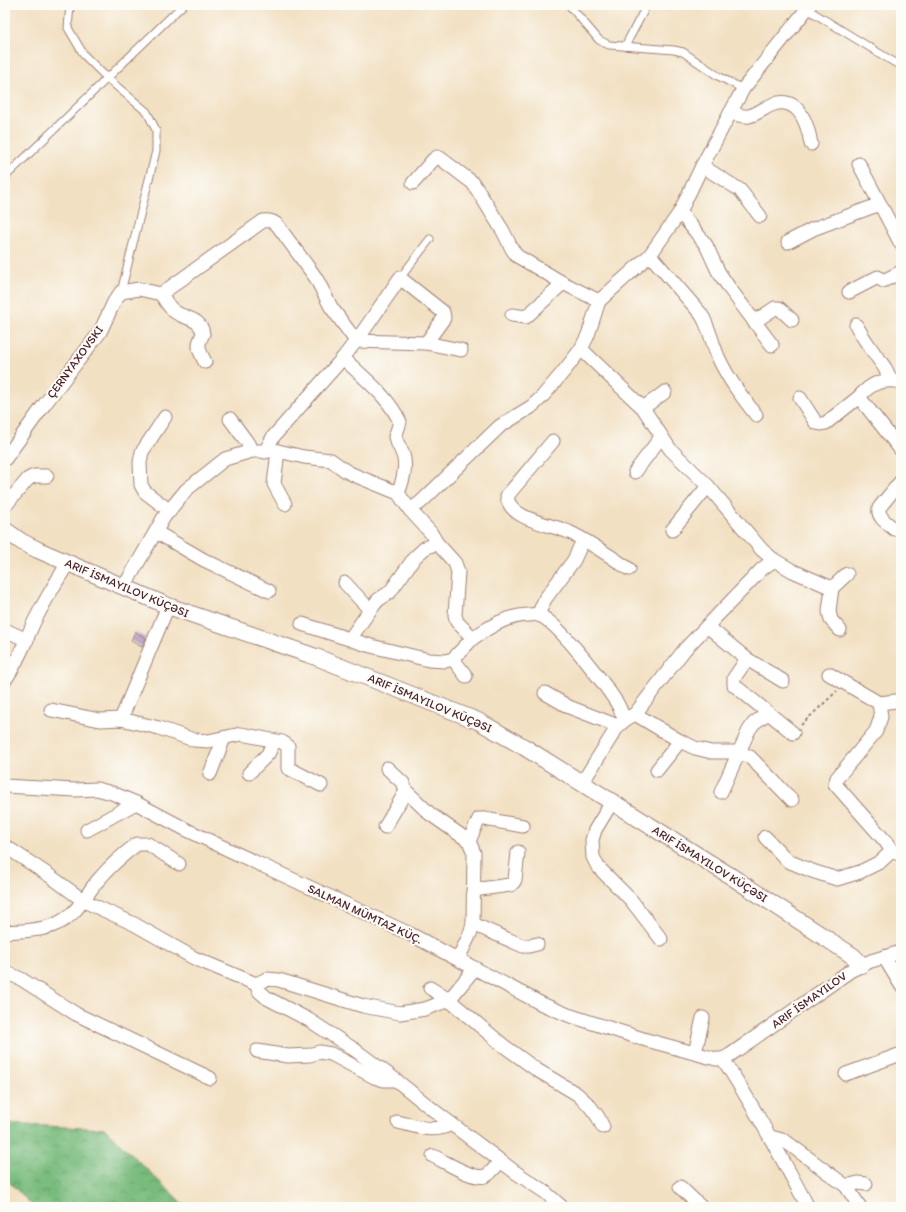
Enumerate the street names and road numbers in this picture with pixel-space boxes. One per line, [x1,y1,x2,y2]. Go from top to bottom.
street label: ÇERNYAXOVSKI [44,323,106,401]
street label: ARIF İSMAYILOV KÜÇƏSI [63,556,191,620]
street label: ARIF İSMAYILOV KÜÇƏSI [366,671,494,735]
street label: ARIF İSMAYILOV KÜÇƏSI [650,823,770,905]
street label: SALMAN MÜMTAZ KÜÇ. [305,881,425,947]
street label: ARIF İSMAYILOV [769,969,849,1031]

